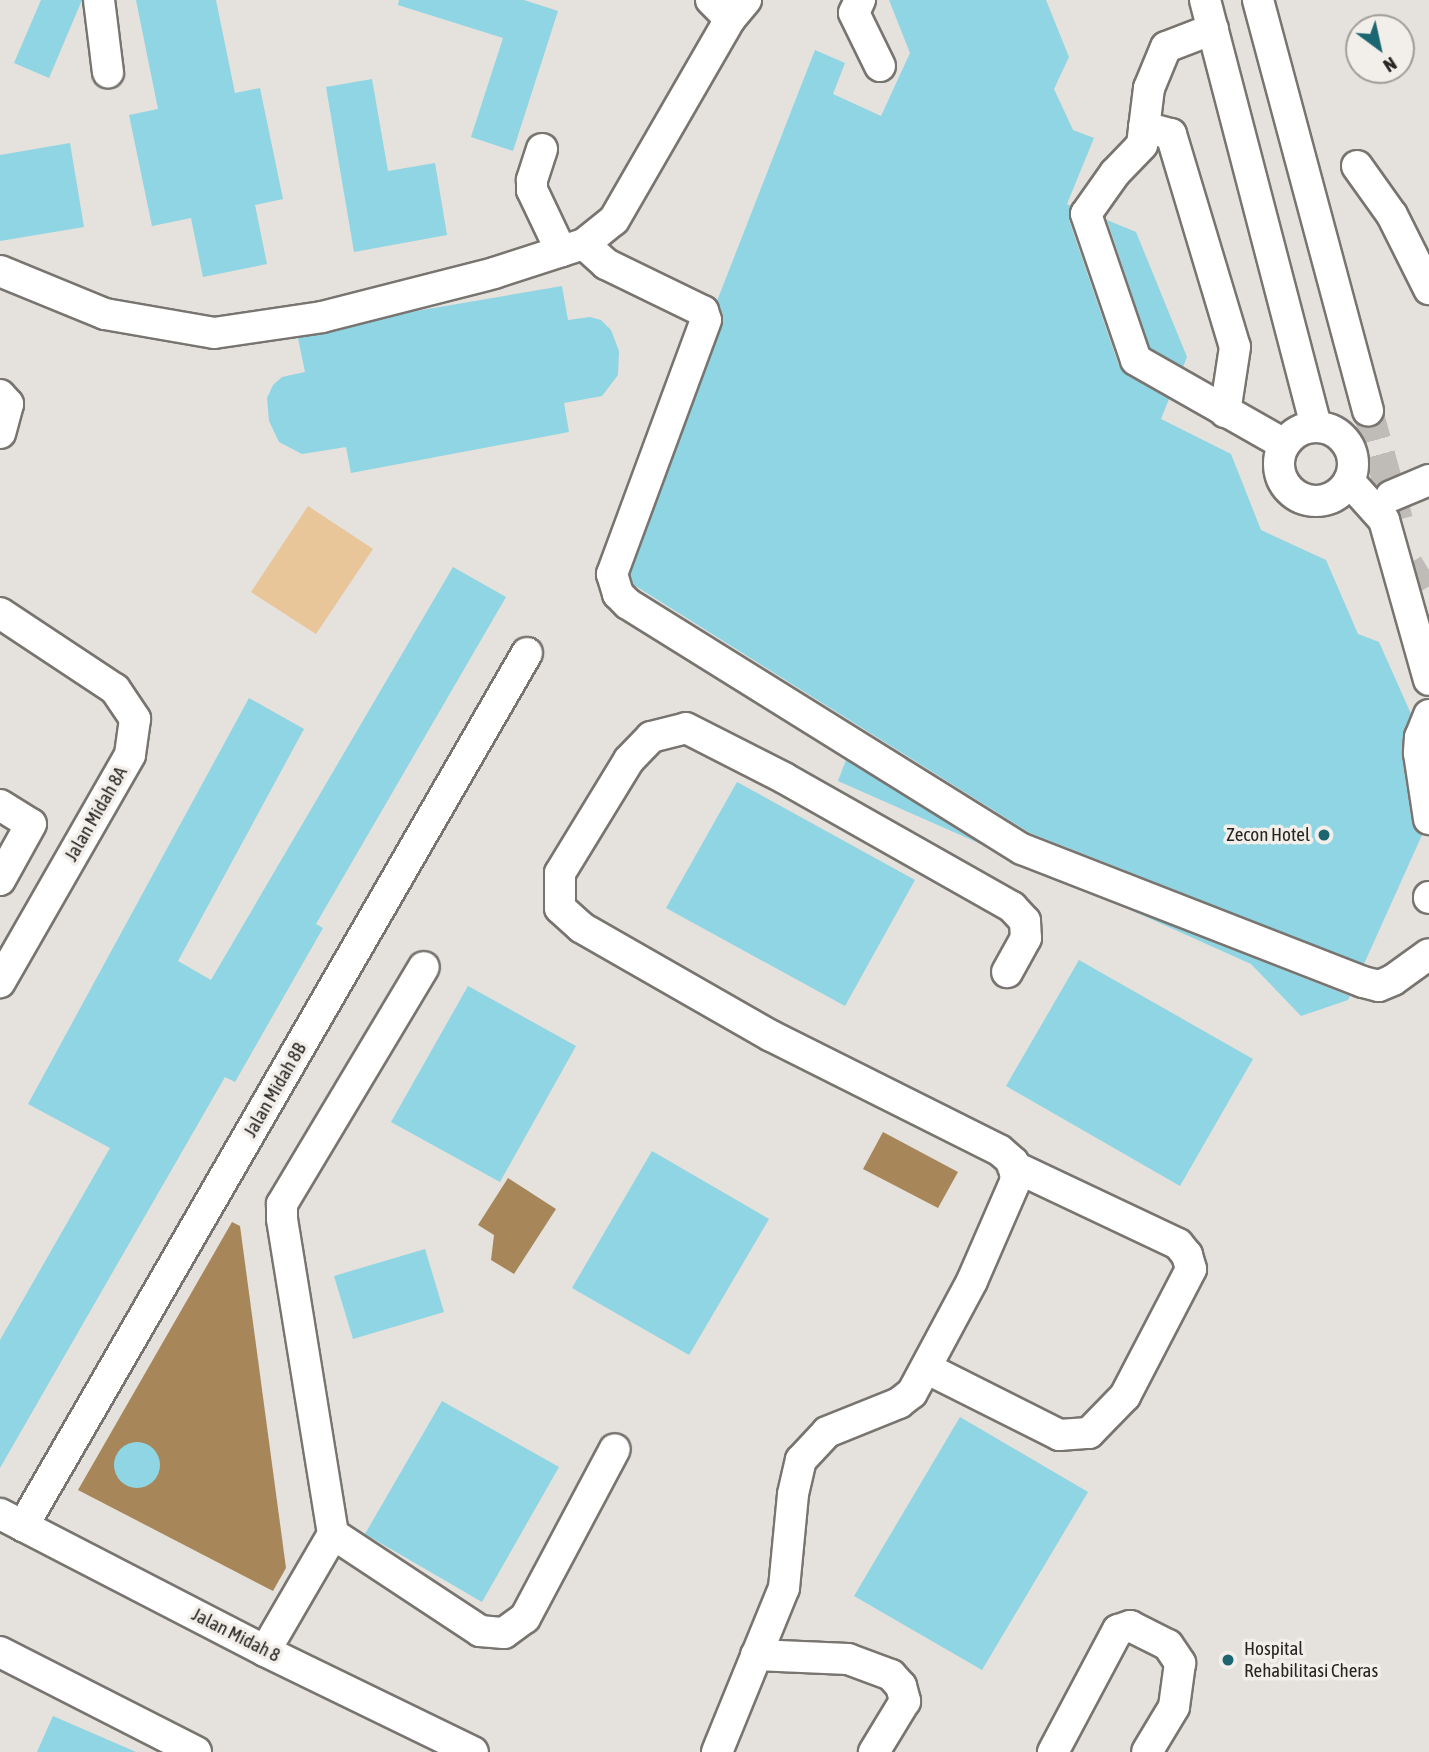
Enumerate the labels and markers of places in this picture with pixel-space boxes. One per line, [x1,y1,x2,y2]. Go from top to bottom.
place label: Zecon Hotel [1226,824,1310,846]
marker: Zecon Hotel [1316,827,1332,843]
place label: Hospital Rehabilitasi Cheras [1244,1638,1378,1682]
marker: Hospital Rehabilitasi Cheras [1218,1650,1238,1670]

